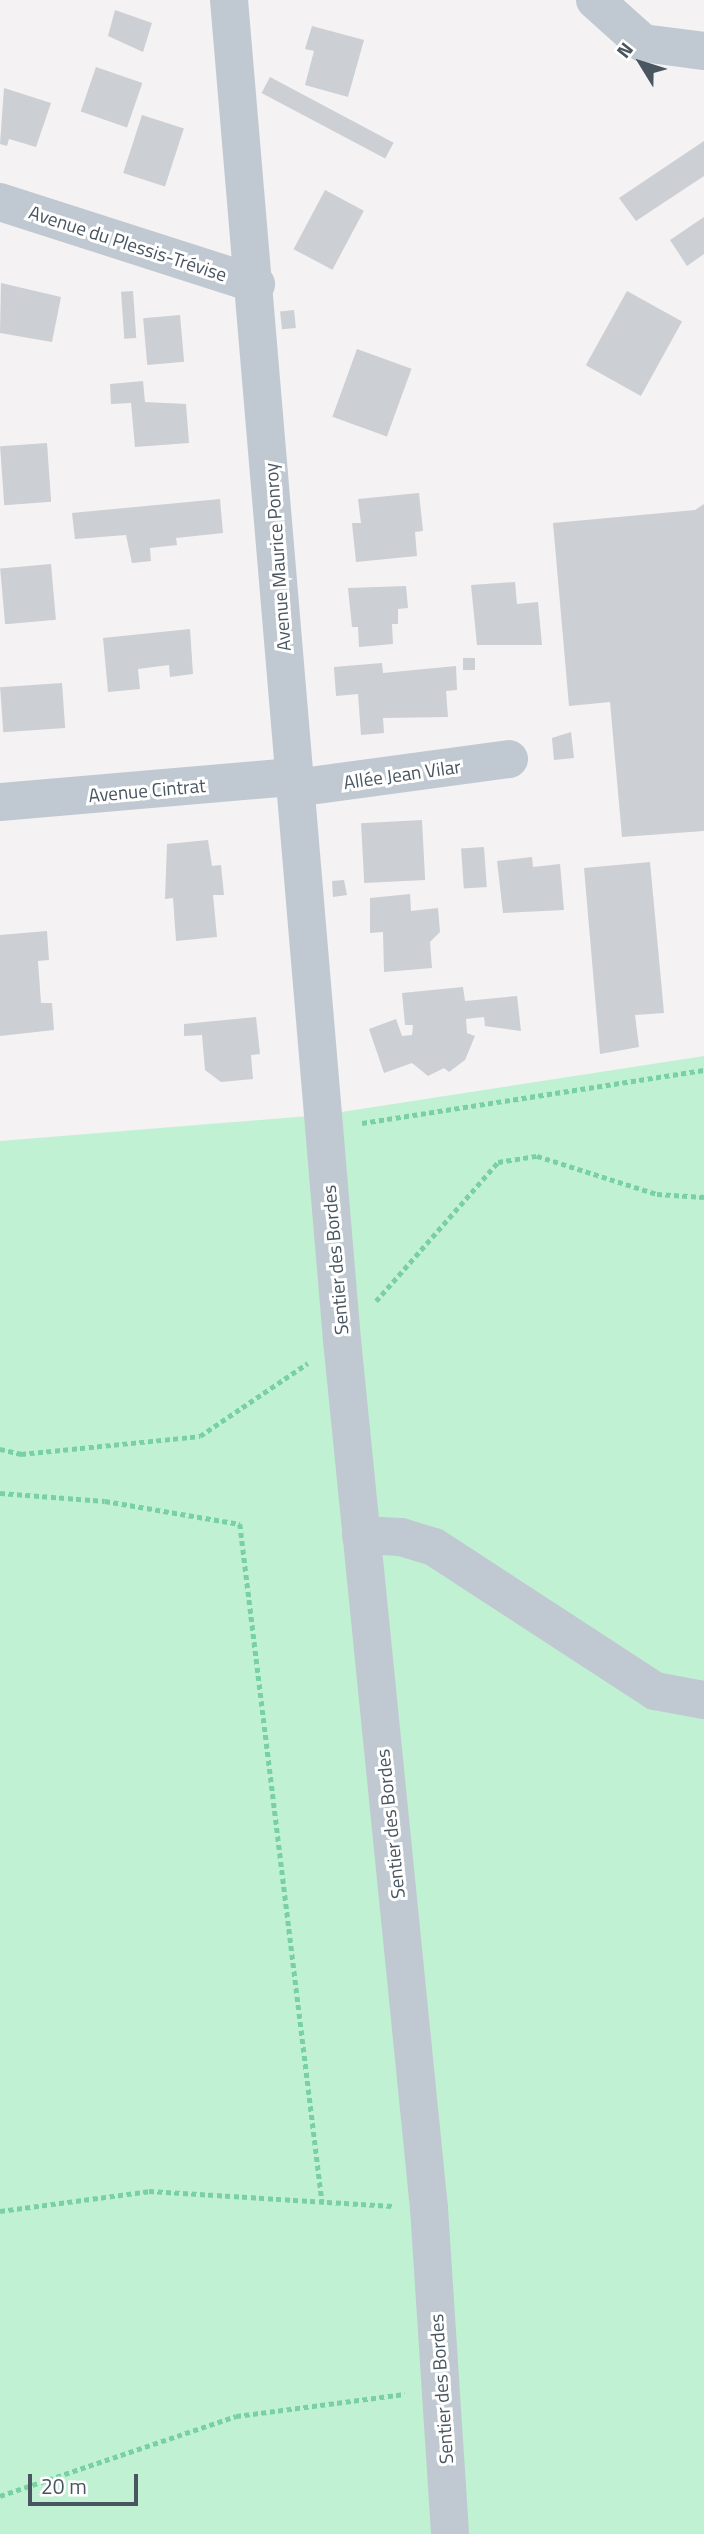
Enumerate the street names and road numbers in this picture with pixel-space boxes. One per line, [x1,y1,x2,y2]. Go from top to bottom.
street label: Avenue du Plessis-Trévise [26,200,230,286]
street label: Avenue Maurice Ponroy [259,462,295,652]
street label: Allée Jean Vilar [342,754,462,794]
street label: Avenue Cintrat [87,774,207,806]
street label: Sentier des Bordes [317,1184,353,1336]
street label: Sentier des Bordes [371,1748,409,1900]
street label: Sentier des Bordes [424,2313,458,2465]

